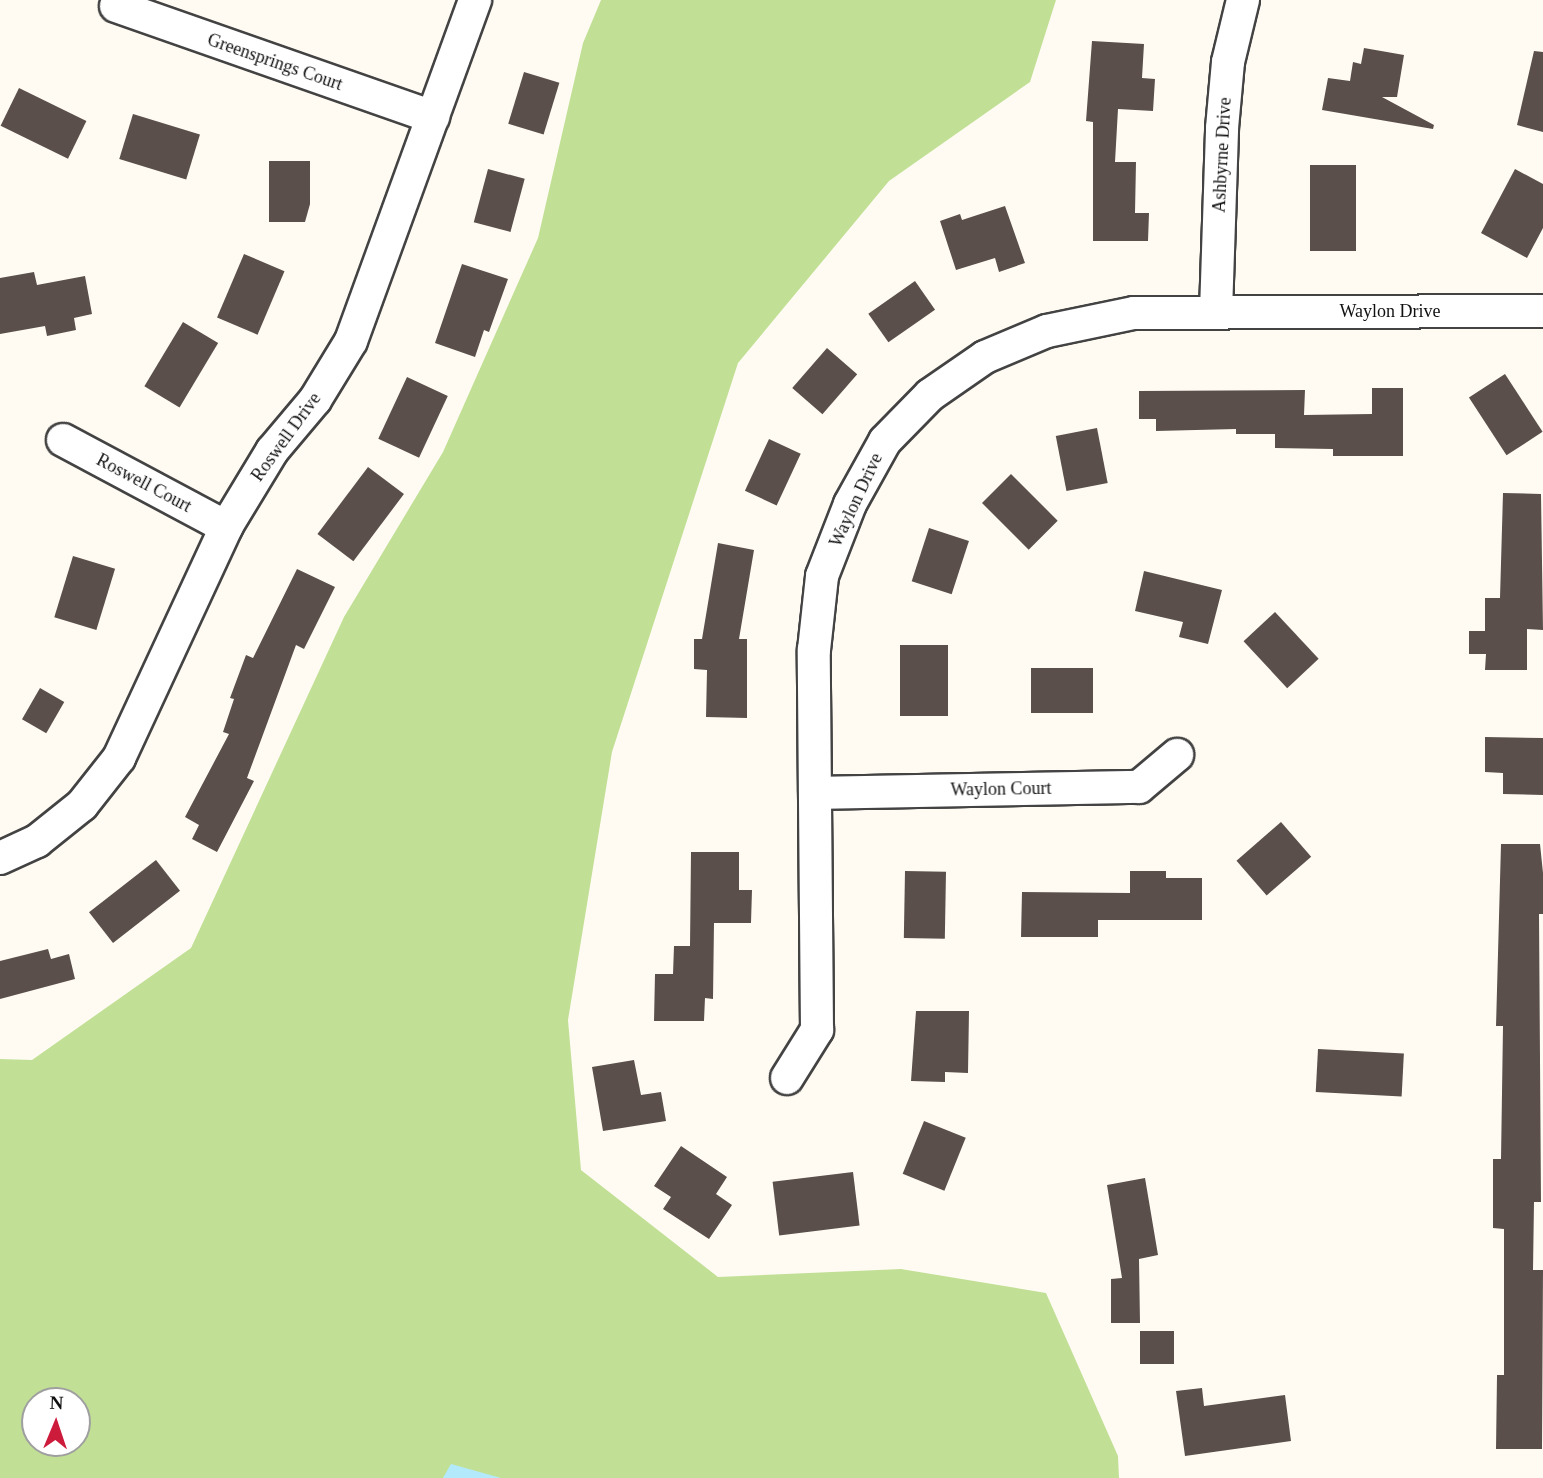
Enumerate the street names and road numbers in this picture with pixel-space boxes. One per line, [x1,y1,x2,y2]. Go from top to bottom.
street label: Greensprings Court [205,29,345,95]
street label: Ashbyrne Drive [1208,97,1236,213]
street label: Waylon Drive [1339,300,1441,322]
street label: Roswell Drive [247,388,325,486]
street label: Roswell Court [93,449,195,517]
street label: Waylon Drive [825,450,887,550]
street label: Waylon Court [950,777,1052,801]

